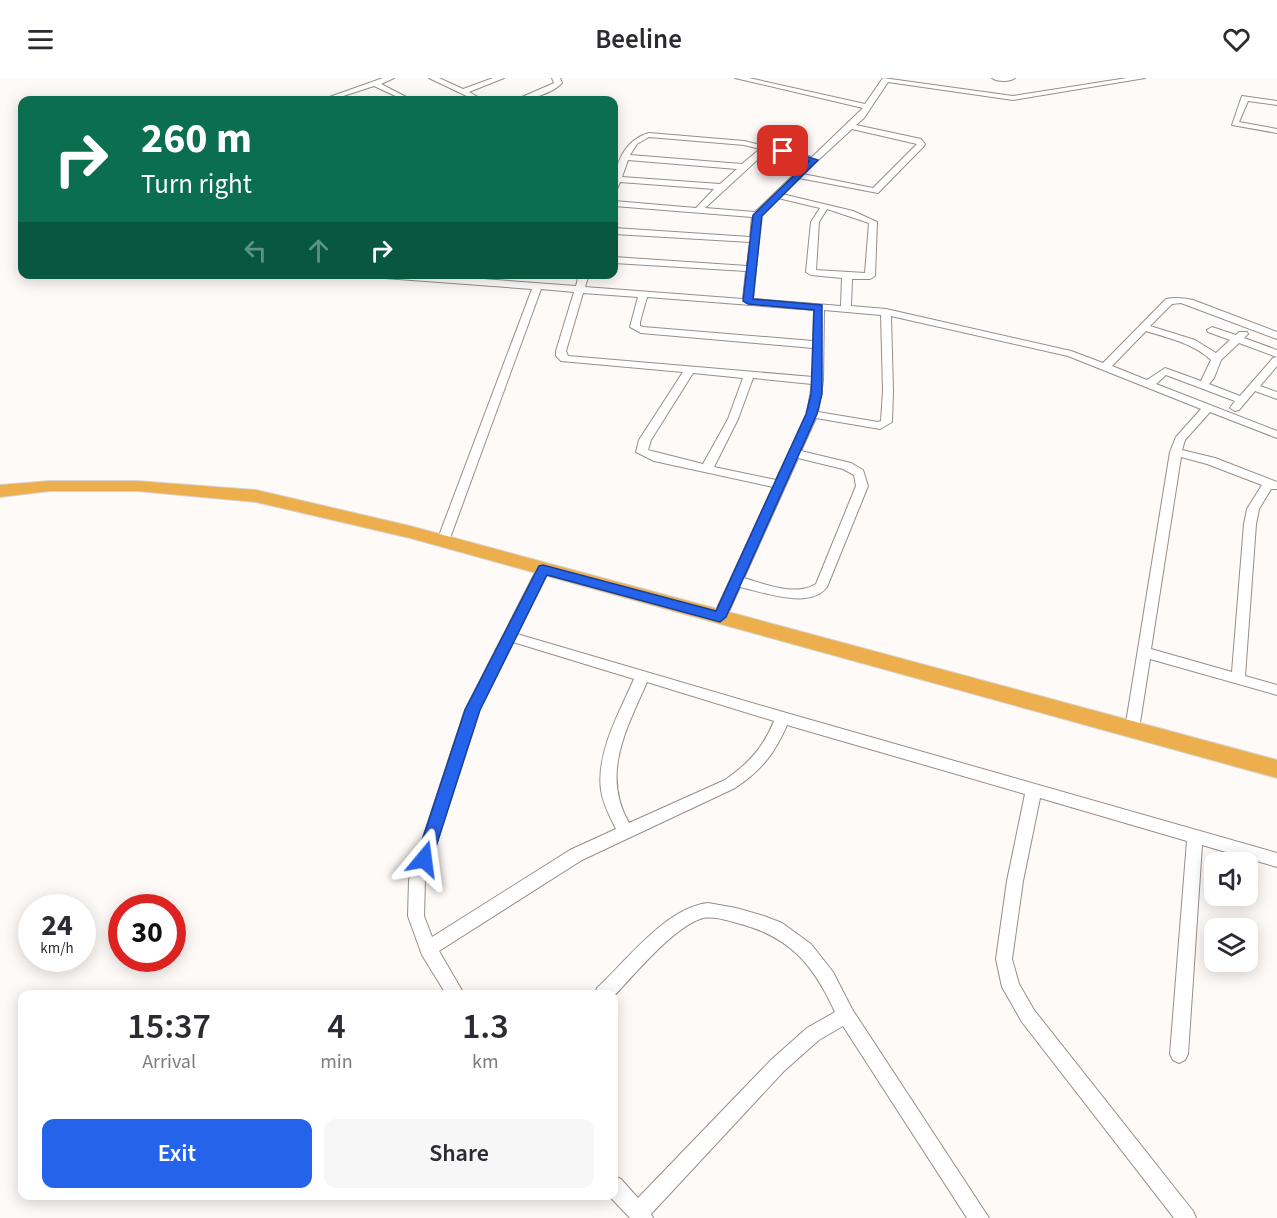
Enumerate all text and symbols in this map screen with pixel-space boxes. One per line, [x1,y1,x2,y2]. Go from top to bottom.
text: Beeline [595,20,682,59]
icon: menu [24,23,57,56]
icon: heart [1220,23,1253,56]
text: 260 m [141,109,252,169]
icon: right [42,120,120,198]
pin [757,125,808,176]
icon: arrive [766,134,799,167]
text: Turn right [141,165,252,204]
icon: left [239,234,272,267]
icon: ahead [302,234,335,267]
icon: right [365,234,398,267]
position arrow [392,827,456,891]
map controls [1204,852,1258,972]
button: sound [1204,852,1258,906]
speed limit sign: 30 [108,894,186,972]
text: 24 [41,904,73,947]
button: layers [1204,918,1258,972]
text: km/h [40,938,74,959]
text: 15:37 [127,1001,211,1052]
text: 4 [327,1001,346,1052]
text: 1.3 [462,1001,509,1052]
text: Arrival [142,1048,196,1076]
text: min [320,1048,353,1076]
text: km [472,1048,499,1076]
button: Exit [42,1119,312,1188]
button: Share [324,1119,594,1188]

